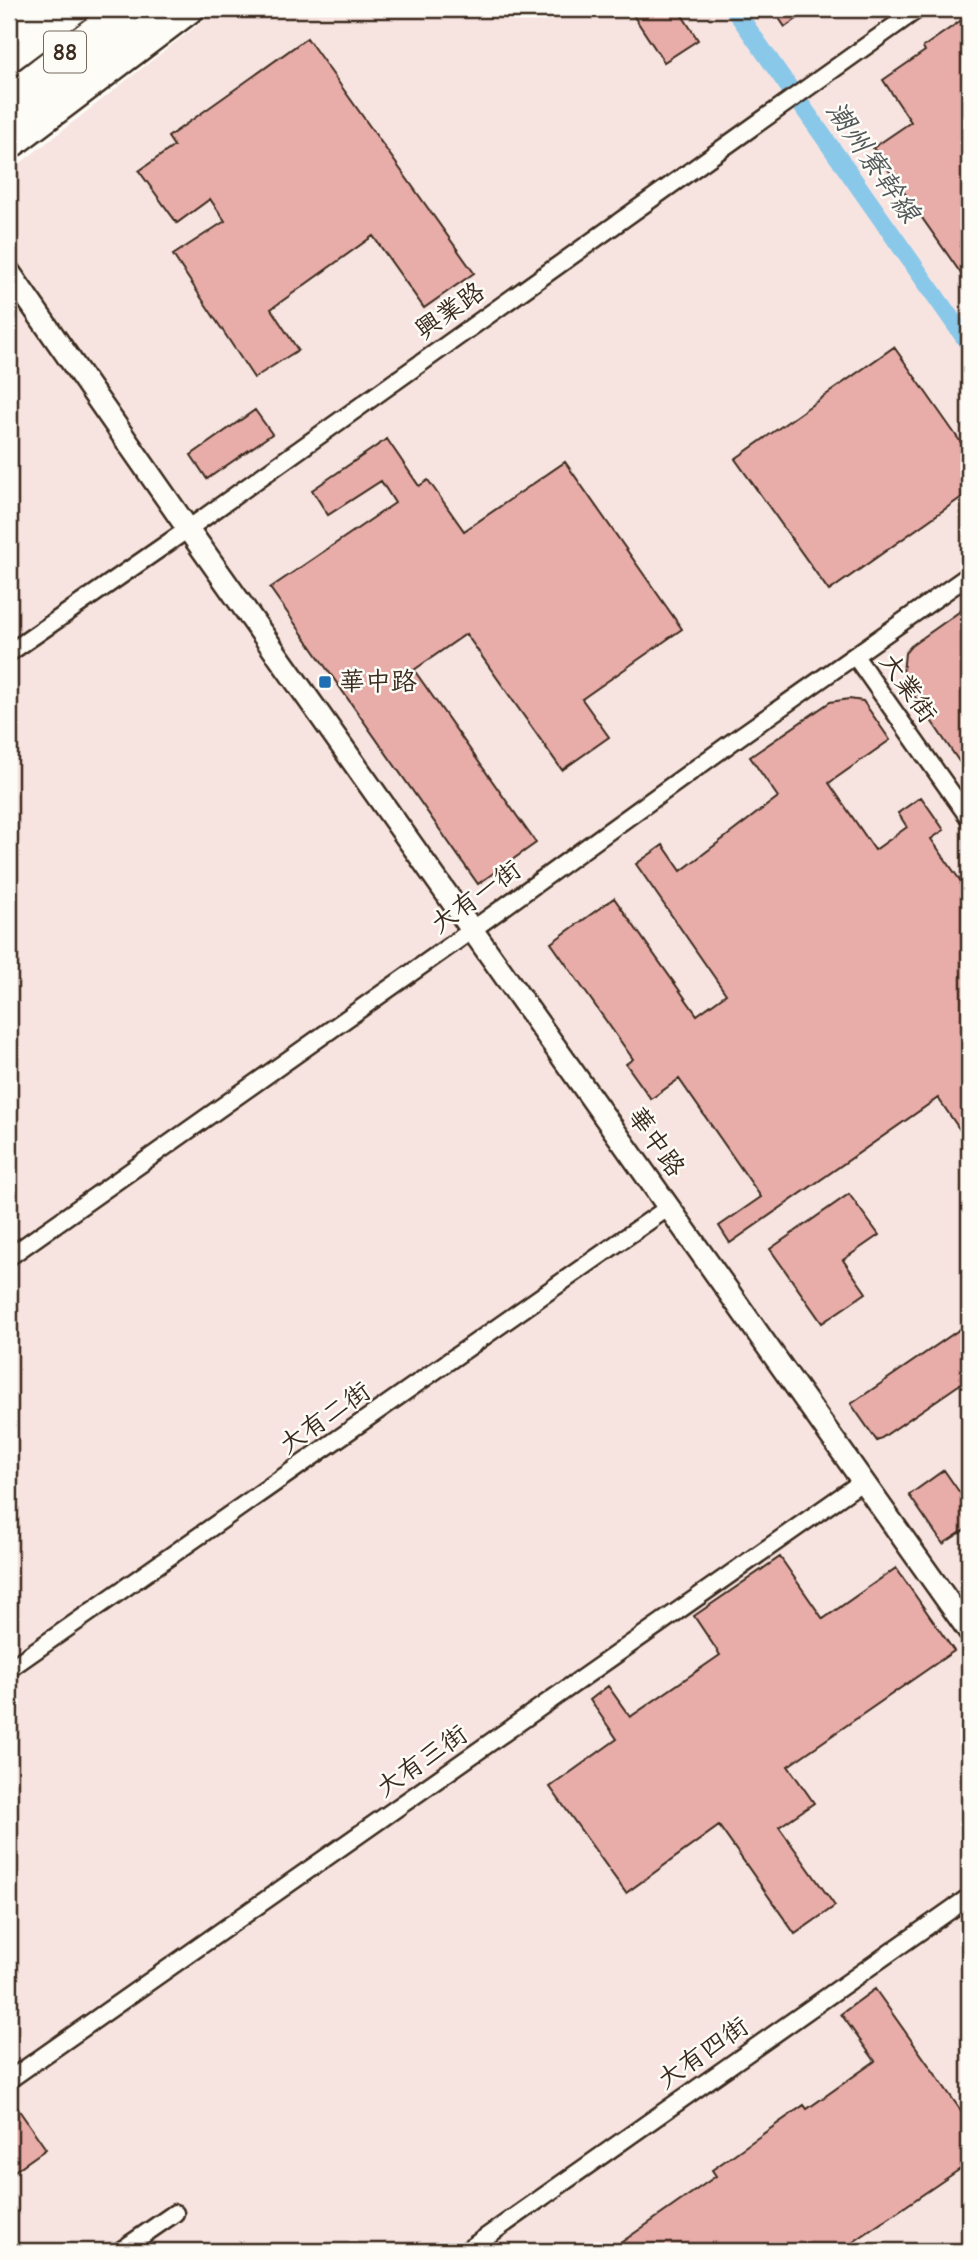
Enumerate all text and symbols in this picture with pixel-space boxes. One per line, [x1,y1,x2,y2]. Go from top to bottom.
road number: 88 [44,32,86,72]
water label: 潮州寮幹線 [820,95,927,230]
street label: 興業路 [409,276,491,346]
street label: 大業街 [873,647,943,729]
place label: 華中路 [339,667,417,697]
marker: 華中路 [317,674,333,690]
street label: 大有一街 [425,854,527,940]
street label: 華中路 [621,1101,691,1183]
street label: 大有二街 [274,1376,376,1460]
street label: 大有三街 [371,1719,473,1803]
street label: 大有四街 [652,2011,754,2095]

